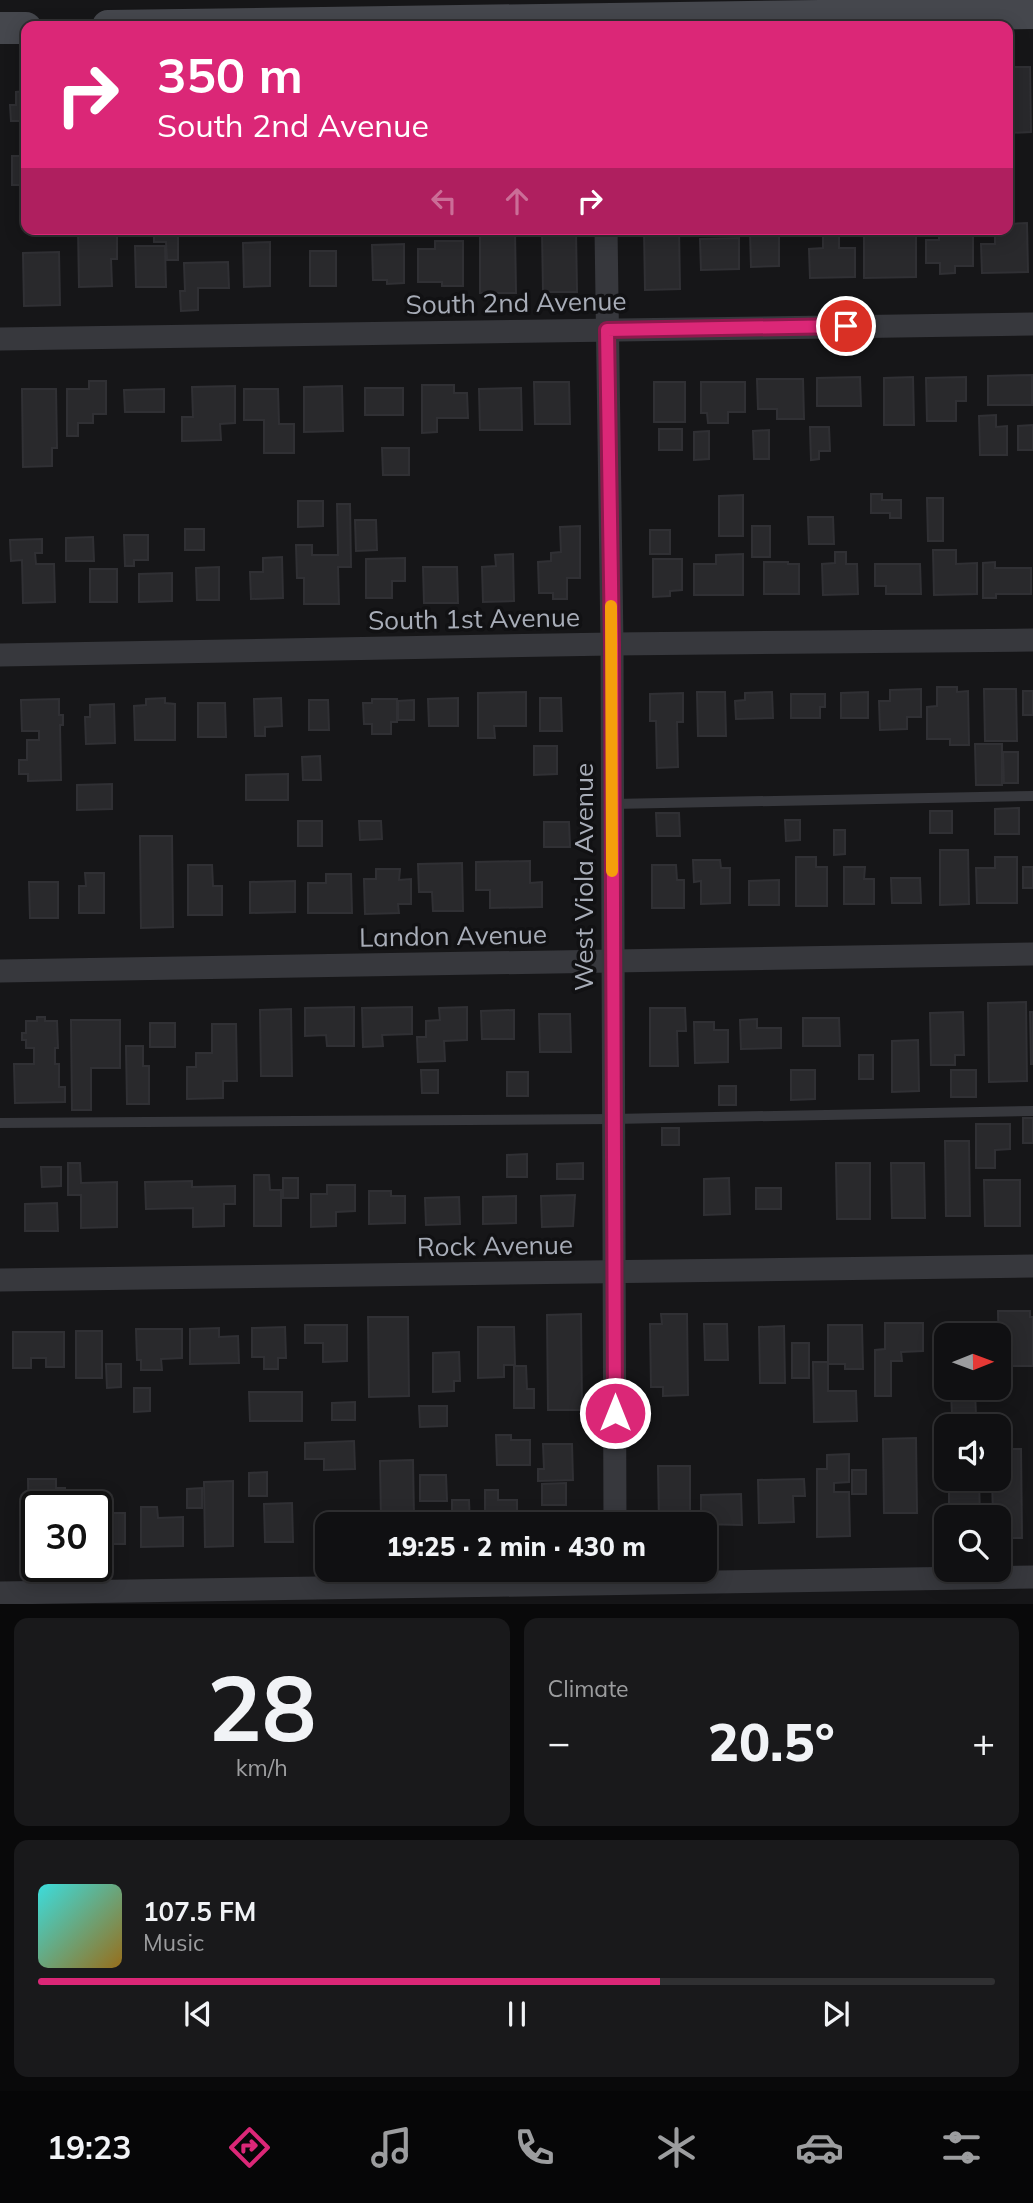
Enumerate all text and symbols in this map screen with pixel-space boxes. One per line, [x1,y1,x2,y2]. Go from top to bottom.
text: 350 m [157,44,303,105]
icon: right [42,49,133,140]
text: South 2nd Avenue [157,105,429,145]
icon: left [425,182,463,220]
icon: ahead [498,182,536,220]
icon: right [571,182,609,220]
street label: South 2nd Avenue [405,284,627,321]
pin [816,296,876,356]
icon: arrive [827,307,865,345]
street label: South 1st Avenue [368,600,580,637]
street label: West Viola Avenue [567,763,600,991]
street label: Landon Avenue [359,917,547,954]
street label: Rock Avenue [417,1228,573,1263]
north arrow [934,1323,1012,1400]
map controls [934,1323,1011,1582]
position arrow [578,1376,652,1450]
button: sound [934,1414,1011,1491]
speed limit sign: 30 [21,1491,112,1582]
button: search [934,1505,1011,1582]
text: 19:25 · 2 min · 430 m [386,1530,646,1563]
text: 28 [207,1650,316,1764]
text: Climate [548,1674,629,1703]
text: 20.5° [708,1709,835,1774]
text: − [548,1718,570,1766]
text: + [972,1718,995,1766]
text: km/h [236,1753,288,1782]
text: 107.5 FM [143,1895,256,1928]
text: Music [143,1928,204,1957]
icon: previous [179,1995,217,2033]
icon: pause [498,1995,536,2033]
icon: next [817,1995,855,2033]
icon: directions [225,2123,274,2172]
icon: music [367,2123,416,2172]
icon: phone [510,2123,559,2172]
icon: climate [652,2123,701,2172]
icon: car [795,2123,844,2172]
icon: filters [937,2123,986,2172]
text: 19:23 [47,2127,131,2167]

